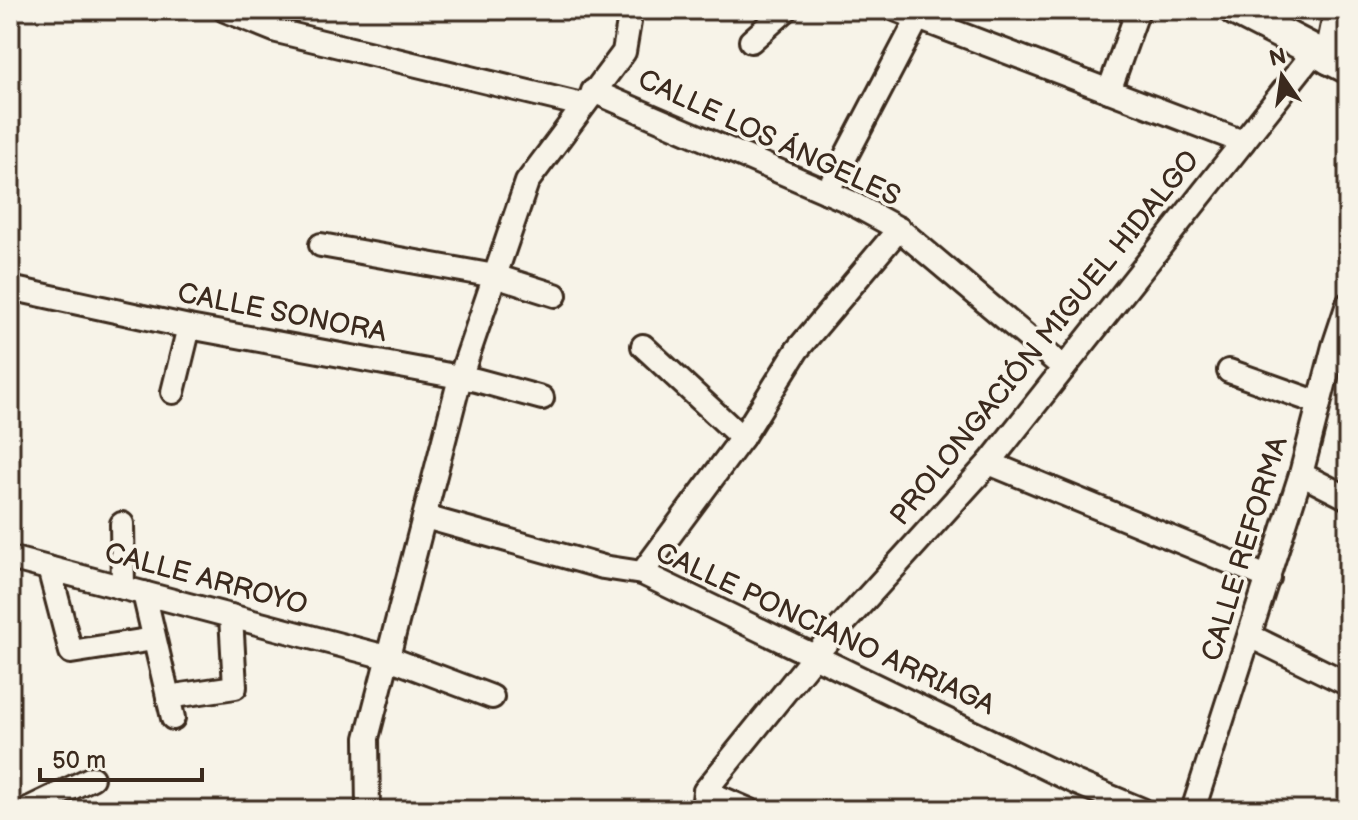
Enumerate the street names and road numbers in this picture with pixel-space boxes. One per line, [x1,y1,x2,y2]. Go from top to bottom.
street label: CALLE LOS ÁNGELES [633,62,906,213]
street label: PROLONGACIÓN MIGUEL HIDALGO [883,143,1206,532]
street label: CALLE SONORA [175,277,390,350]
street label: CALLE REFORMA [1195,432,1295,665]
street label: CALLE ARROYO [101,536,311,622]
street label: CALLE PONCIANO ARRIAGA [650,536,1001,723]

